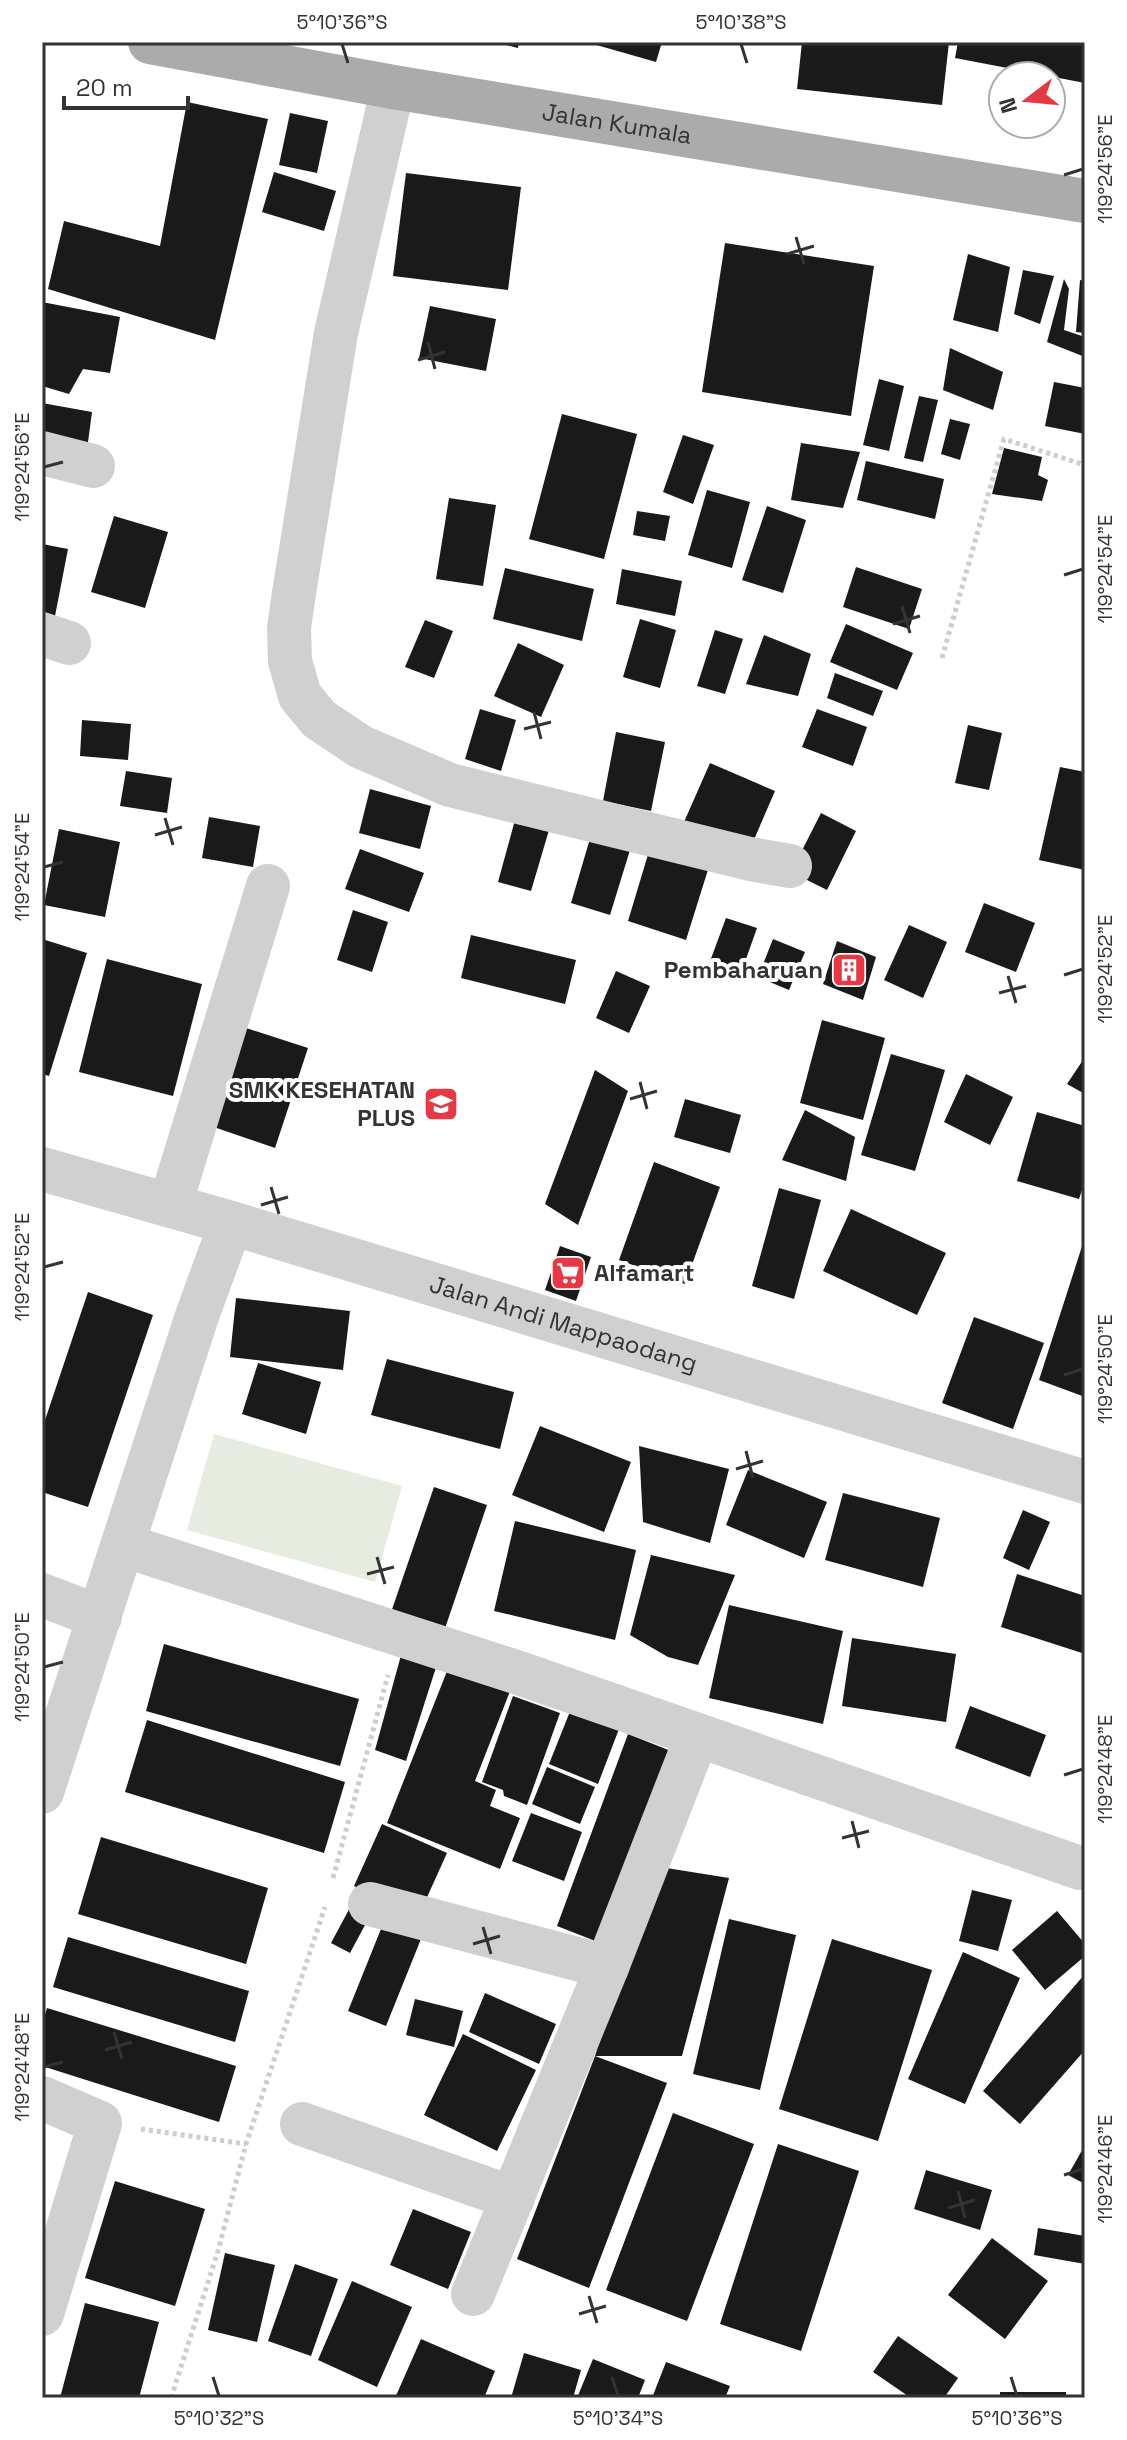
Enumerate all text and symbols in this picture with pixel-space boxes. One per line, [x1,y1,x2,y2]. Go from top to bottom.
text: 5°10'36"S [297,9,387,35]
text: 5°10'38"S [695,9,787,35]
scale bar [64,60,188,110]
north arrow [987,60,1067,140]
text: 20 m [76,72,133,103]
text: N [992,95,1023,116]
street label: Jalan Kumala [540,96,694,151]
text: 119°24'56"E [1092,115,1118,223]
text: 119°24'56"E [9,413,35,521]
text: 119°24'54"E [1092,515,1118,623]
text: 119°24'54"E [9,813,35,921]
text: 119°24'52"E [1092,915,1118,1023]
building icon: Pembaharuan [830,951,868,989]
place label: Pembaharuan [664,954,823,985]
place label: SMK KESEHATAN PLUS [229,1074,415,1133]
school or university icon: SMK KESEHATAN PLUS [422,1085,460,1123]
text: 119°24'52"E [9,1213,35,1321]
supermarket icon: Alfamart [549,1254,587,1292]
place label: Alfamart [594,1257,695,1288]
street label: Jalan Andi Mappaodang [426,1268,701,1379]
text: 119°24'50"E [1092,1314,1118,1424]
text: 119°24'50"E [9,1612,35,1722]
text: 119°24'48"E [1092,1715,1118,1823]
text: 119°24'48"E [9,2013,35,2121]
text: 119°24'46"E [1092,2115,1118,2223]
text: 5°10'32"S [174,2405,264,2431]
text: 5°10'34"S [573,2405,663,2431]
text: 5°10'36"S [972,2405,1062,2431]

